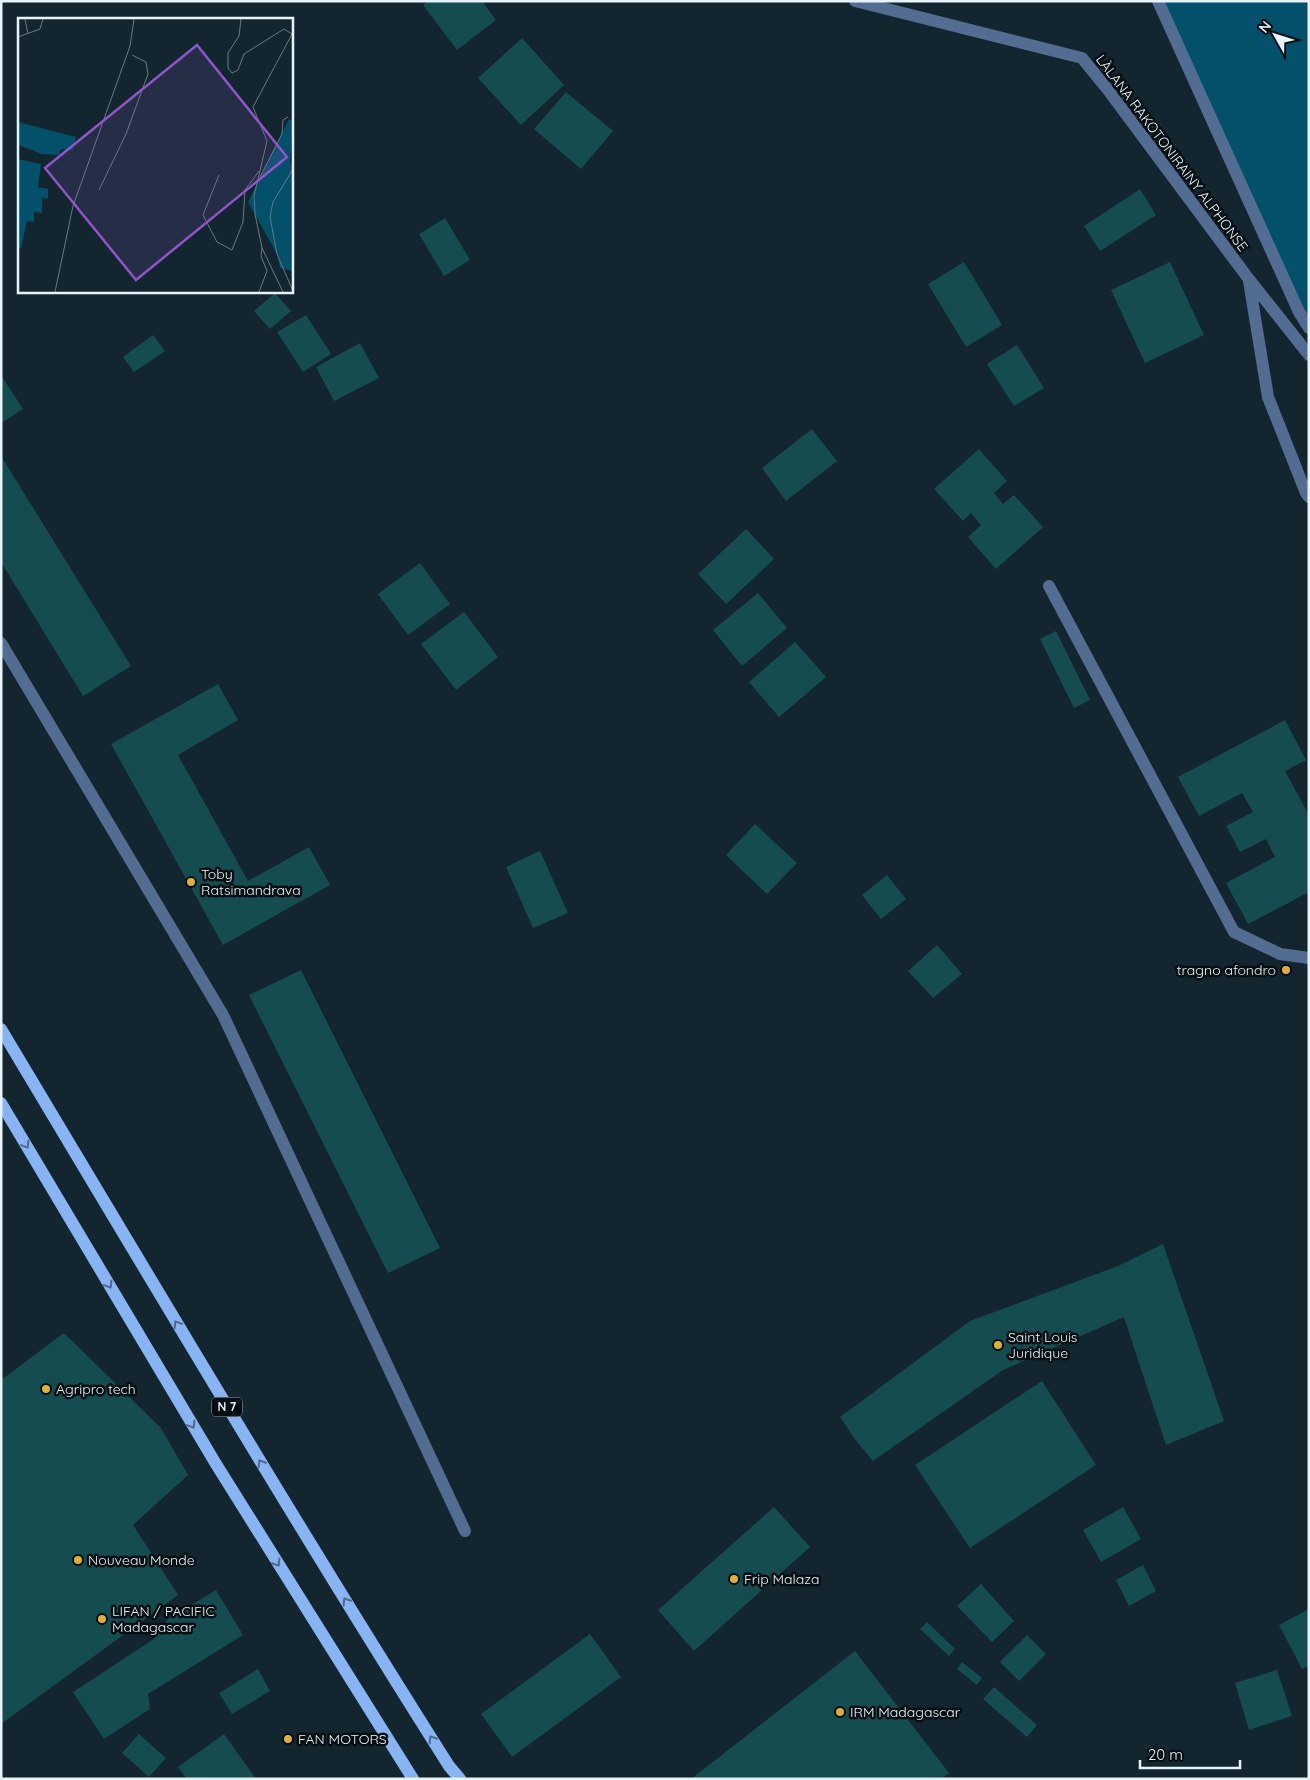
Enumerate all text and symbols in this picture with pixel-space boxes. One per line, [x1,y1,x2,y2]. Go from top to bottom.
north arrow [1250,10,1300,60]
text: N [1255,17,1275,36]
inset map [18,18,292,292]
street label: LÀLANA RAKOTONIRAINY ALPHONSE [1092,51,1252,255]
place label: Toby Ratsimandrava [201,865,301,899]
marker: Toby Ratsimandrava [185,876,197,888]
place label: tragno afondro [1177,961,1276,979]
marker: tragno afondro [1280,964,1292,976]
one-way arrow [20,1140,30,1149]
one-way arrow [103,1280,113,1289]
one-way arrow [174,1320,184,1329]
place label: Saint Louis Juridique [1008,1328,1077,1362]
marker: Saint Louis Juridique [992,1339,1004,1351]
place label: Agripro tech [56,1380,136,1398]
marker: Agripro tech [40,1383,52,1395]
road number: N 7 [212,1398,242,1416]
one-way arrow [186,1419,196,1428]
one-way arrow [257,1459,267,1468]
place label: Nouveau Monde [88,1551,195,1569]
marker: Nouveau Monde [72,1554,84,1566]
one-way arrow [271,1558,281,1567]
place label: Frip Malaza [744,1570,819,1588]
marker: Frip Malaza [728,1573,740,1585]
one-way arrow [342,1598,352,1607]
place label: LIFAN / PACIFIC Madagascar [112,1602,215,1636]
marker: LIFAN / PACIFIC Madagascar [96,1613,108,1625]
place label: IRM Madagascar [850,1703,961,1721]
marker: IRM Madagascar [834,1706,846,1718]
place label: FAN MOTORS [298,1730,387,1748]
marker: FAN MOTORS [282,1733,294,1745]
one-way arrow [429,1735,439,1744]
scale bar [1140,1738,1240,1770]
text: 20 m [1148,1745,1183,1764]

